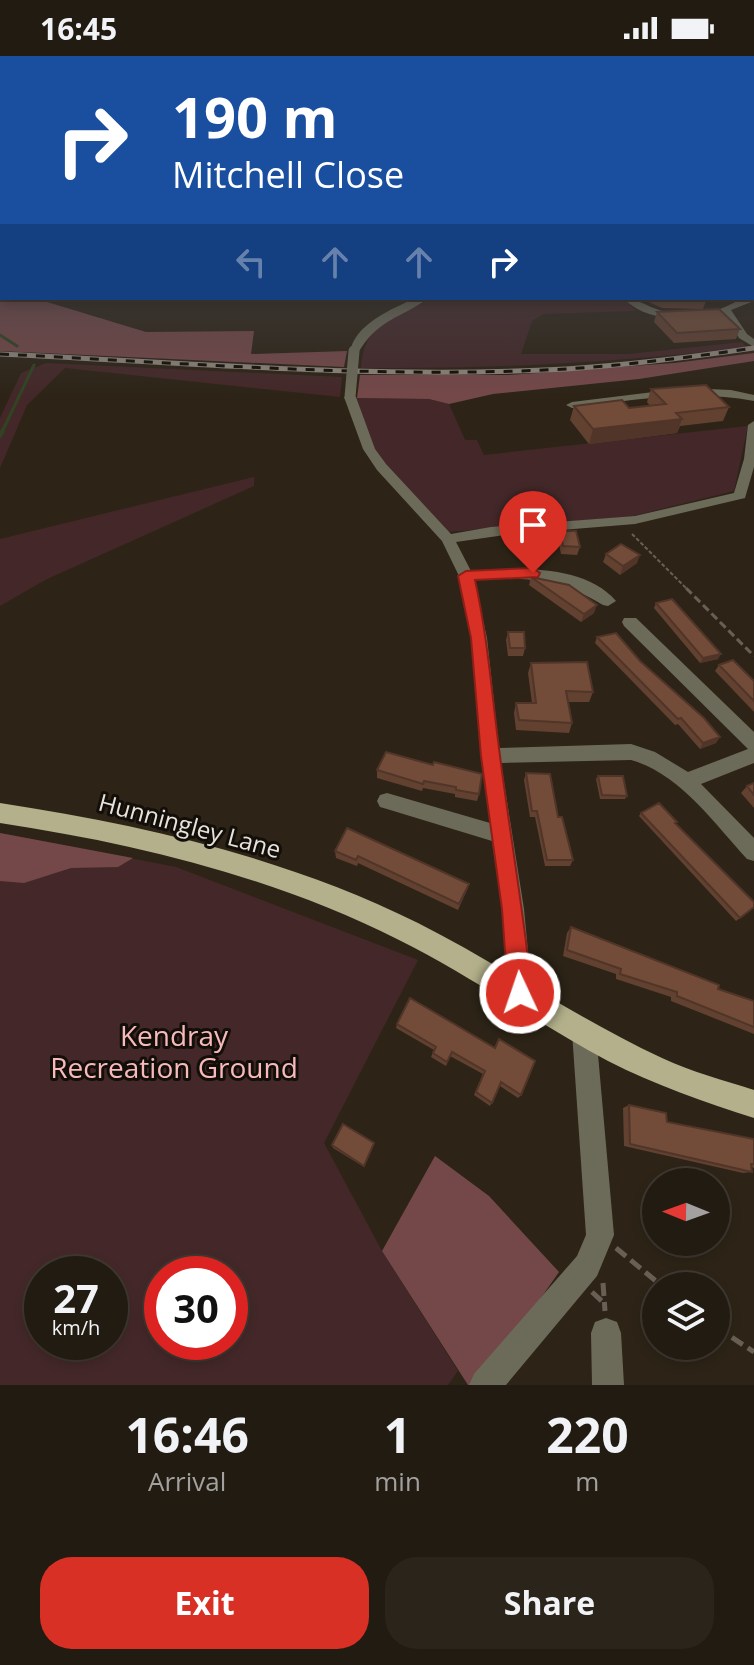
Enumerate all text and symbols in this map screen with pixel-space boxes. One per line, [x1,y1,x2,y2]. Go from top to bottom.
text: 16:45 [40,8,117,49]
text: 190 m [172,78,338,154]
icon: right [40,88,144,192]
text: Mitchell Close [172,150,404,199]
icon: left [229,240,273,284]
icon: ahead [313,240,357,284]
icon: ahead [397,240,441,284]
icon: right [481,240,525,284]
pin [499,491,567,573]
icon: arrive [511,503,555,547]
street label: Hunningley Lane [95,785,285,865]
position arrow [478,951,562,1035]
park label: Kendray Recreation Ground [50,1016,298,1086]
north arrow [642,1168,730,1256]
map controls [642,1168,730,1360]
speed limit sign: 30 [144,1256,248,1360]
text: 27 [53,1270,99,1325]
button: layers [642,1272,730,1360]
text: km/h [52,1314,100,1341]
text: 16:46 [125,1402,249,1467]
text: 1 [384,1402,411,1467]
text: 220 [546,1402,629,1467]
text: Arrival [148,1463,226,1499]
text: min [374,1463,421,1499]
text: m [575,1463,599,1499]
button: Exit [40,1557,369,1649]
button: Share [385,1557,714,1649]

